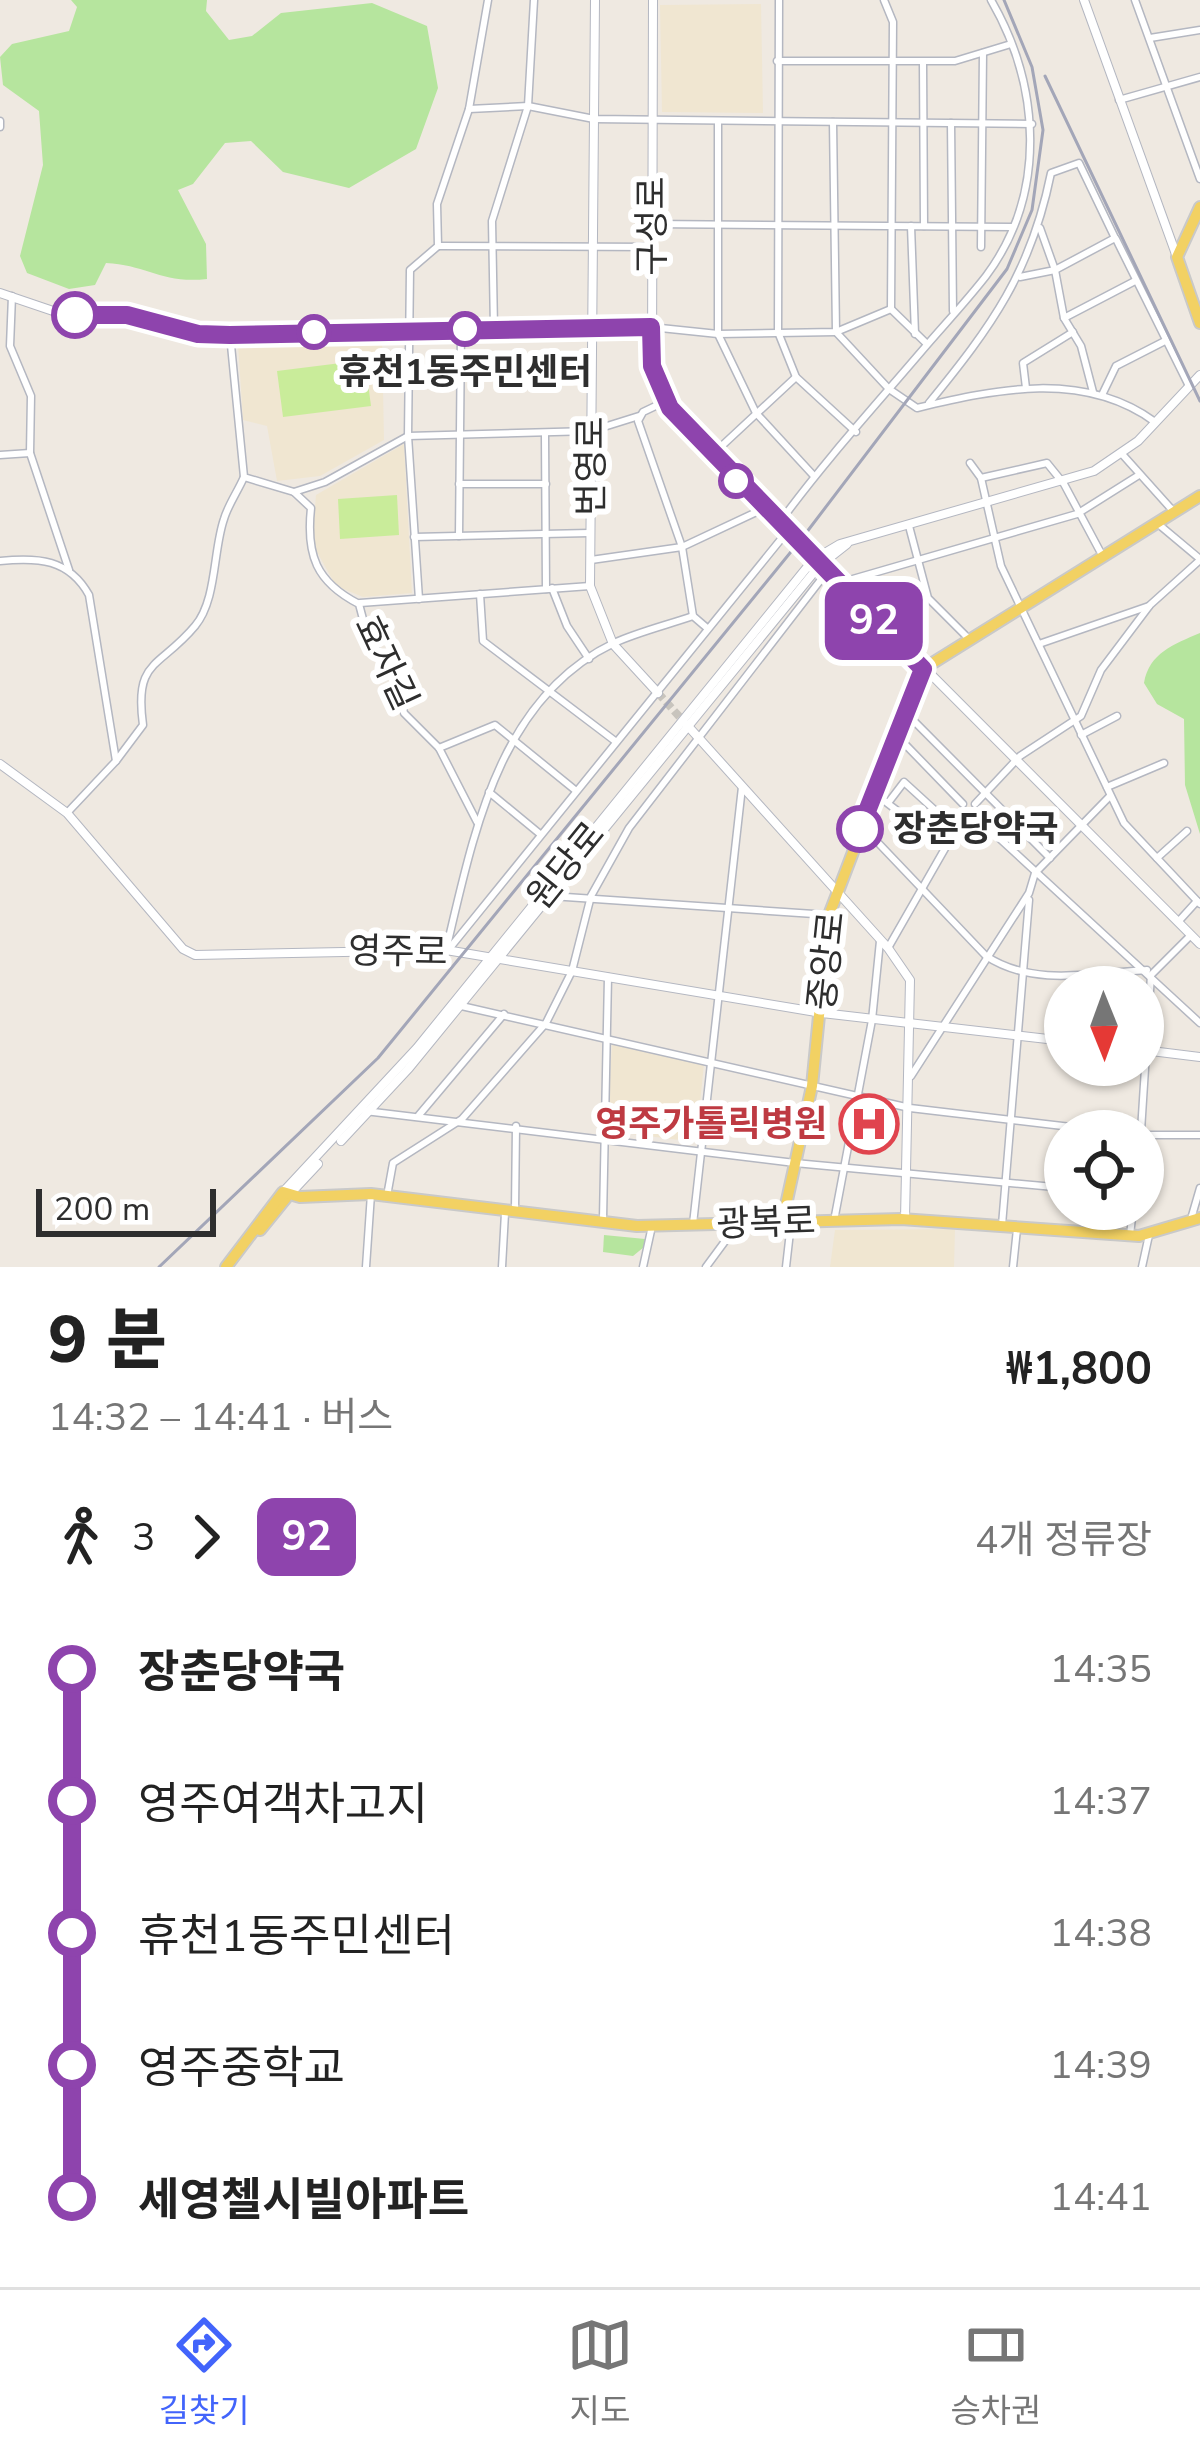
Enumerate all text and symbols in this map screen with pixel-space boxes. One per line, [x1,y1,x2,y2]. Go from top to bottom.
street label: 구성로 [628,176,677,276]
unlabelled marker [53,293,97,337]
marker: 휴천1동주민센터 [449,313,481,345]
unlabelled marker [298,316,330,348]
place label: 휴천1동주민센터 [338,348,592,397]
street label: 번영로 [567,416,616,516]
unlabelled marker [720,465,752,497]
line badge: 92 [820,582,928,660]
text: 92 [849,592,899,649]
street label: 효자길 [343,608,429,718]
place label: 장춘당약국 [893,805,1059,854]
marker: 장춘당약국 [838,807,882,851]
street label: 원당로 [516,812,616,920]
street label: 중앙로 [797,909,857,1013]
street label: 영주로 [348,927,448,977]
north arrow [1044,966,1164,1086]
map controls [1044,966,1164,1230]
hospital icon: 영주가톨릭병원 [838,1093,900,1155]
place label: 영주가톨릭병원 [595,1100,827,1149]
button: locate [1044,1110,1164,1230]
scale bar [36,1183,216,1236]
text: 200 m [54,1187,150,1232]
street label: 광복로 [715,1197,817,1249]
text: 9 분 [48,1295,167,1385]
text: ₩1,800 [1006,1339,1152,1400]
text: 14:32 – 14:41 · 버스 [48,1391,393,1444]
icon: walk [48,1504,114,1570]
icon: forward [173,1504,239,1570]
text: 92 [281,1508,332,1565]
text: 3 [132,1511,155,1564]
text: 4개 정류장 [975,1514,1152,1567]
text: 장춘당약국 [138,1642,345,1703]
text: 14:35 [1050,1643,1152,1696]
text: 영주여객차고지 [138,1774,428,1835]
text: 14:37 [1050,1775,1152,1828]
text: 휴천1동주민센터 [138,1906,455,1967]
text: 14:38 [1050,1907,1152,1960]
text: 영주중학교 [138,2038,345,2099]
text: 14:39 [1050,2039,1152,2092]
text: 세영첼시빌아파트 [138,2170,469,2231]
text: 14:41 [1050,2171,1152,2224]
tab: 길찾기 [159,2312,250,2434]
tab: 지도 [567,2312,633,2434]
tab: 승차권 [950,2312,1041,2434]

